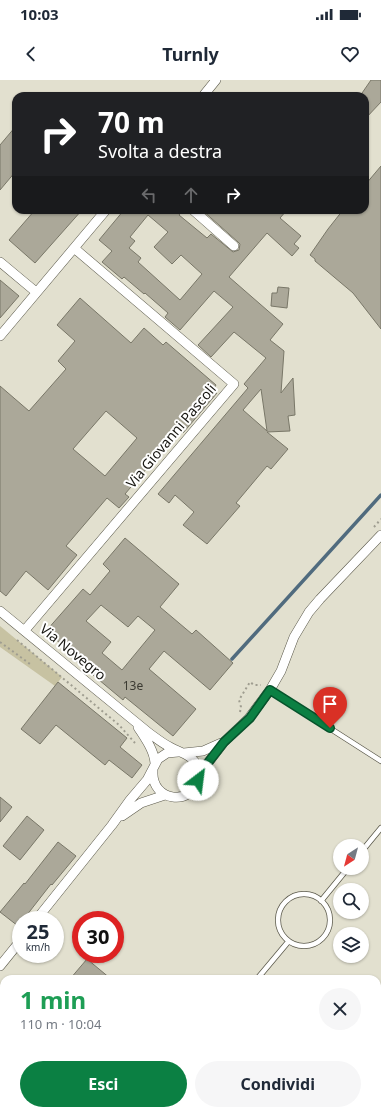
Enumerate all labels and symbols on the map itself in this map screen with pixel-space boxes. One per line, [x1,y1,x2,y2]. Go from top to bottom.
street label: Via Giovanni Pascoli [121,380,220,492]
street label: Via Novegro [36,619,110,684]
house number: 13e [123,677,143,694]
pin [313,687,347,728]
position arrow [177,759,219,801]
north arrow [333,839,369,875]
speed limit sign: 30 [72,911,124,963]

